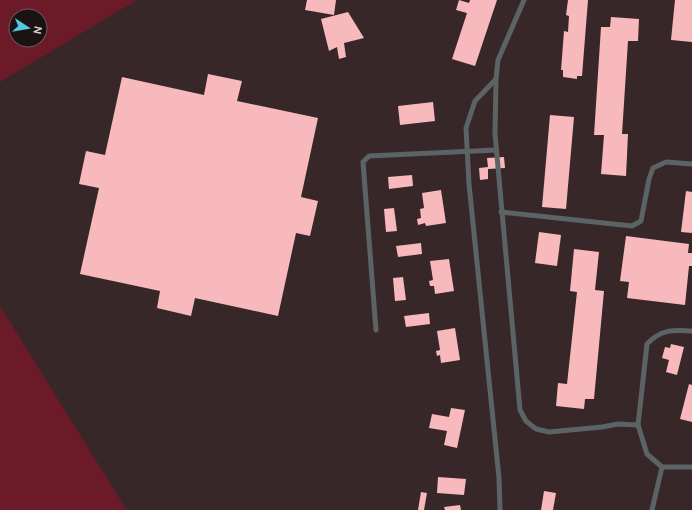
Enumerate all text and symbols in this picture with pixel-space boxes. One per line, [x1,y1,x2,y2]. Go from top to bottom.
north arrow [8,8,48,48]
text: N [30,25,45,35]

